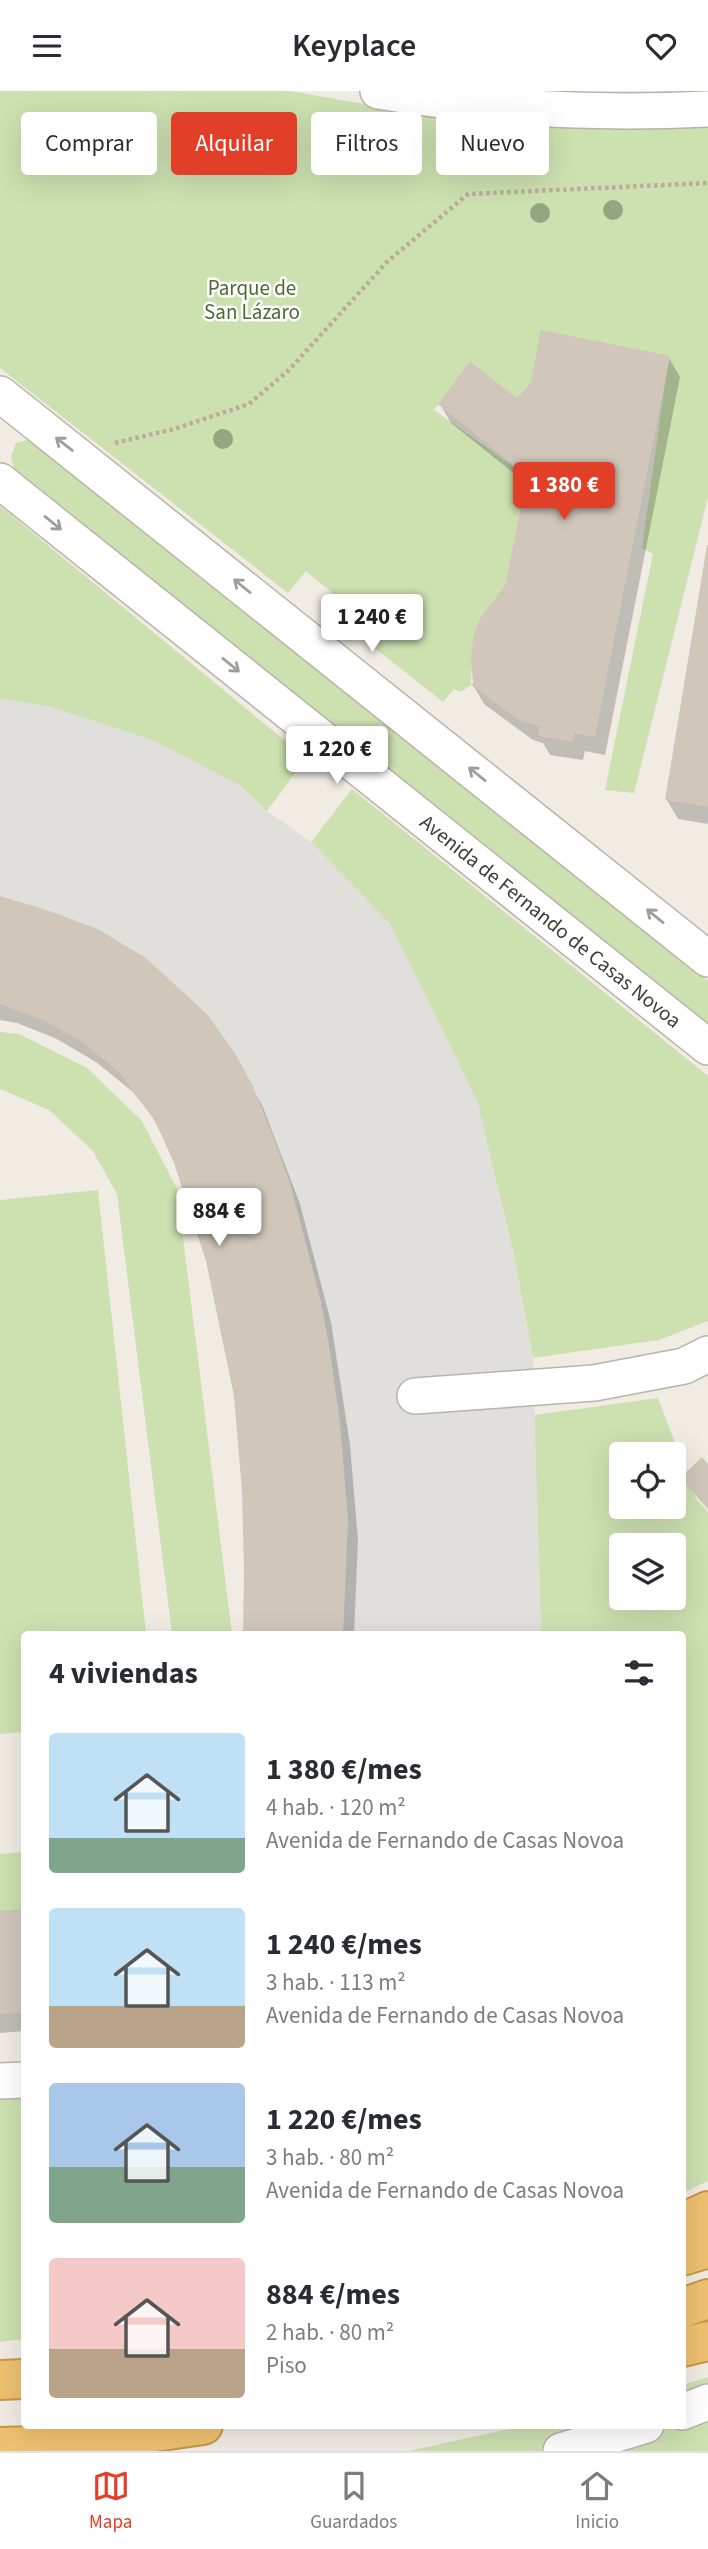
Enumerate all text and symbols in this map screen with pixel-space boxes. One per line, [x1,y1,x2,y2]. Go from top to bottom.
text: Keyplace [292,23,416,69]
icon: menu [28,27,66,65]
icon: heart [642,27,680,65]
chip: Comprar [21,112,157,175]
chip: Alquilar [171,112,297,175]
chip: Filtros [311,112,422,175]
chip: Nuevo [436,112,549,175]
park label: Parque de San Lázaro [204,273,300,327]
one-way arrow [56,436,74,451]
pin: 1 380 € [499,463,629,522]
text: 1 380 € [529,468,599,501]
one-way arrow [44,516,62,531]
one-way arrow [234,578,252,593]
pin: 1 240 € [307,595,437,654]
text: 1 240 € [337,600,407,633]
one-way arrow [221,658,239,673]
pin: 1 220 € [272,727,402,786]
text: 1 220 € [302,732,372,765]
one-way arrow [469,766,487,782]
street label: Avenida de Fernando de Casas Novoa [414,807,688,1035]
one-way arrow [646,909,664,924]
pin: 884 € [170,1189,268,1248]
text: 884 € [192,1194,246,1227]
map controls [609,1442,686,1610]
button: locate [609,1442,686,1519]
button: layers [609,1533,686,1610]
text: 4 viviendas [49,1652,198,1695]
icon: filters [620,1654,658,1692]
text: 1 380 €/mes [266,1748,422,1791]
icon: home [105,1761,189,1845]
text: 4 hab. · 120 m² [266,1791,406,1824]
text: Avenida de Fernando de Casas Novoa [266,1824,624,1857]
text: 1 240 €/mes [266,1923,422,1966]
icon: home [105,1936,189,2020]
text: 3 hab. · 113 m² [266,1966,406,1999]
text: Avenida de Fernando de Casas Novoa [266,1999,624,2032]
text: 1 220 €/mes [266,2098,422,2141]
icon: home [105,2111,189,2195]
text: 3 hab. · 80 m² [266,2141,394,2174]
text: Avenida de Fernando de Casas Novoa [266,2174,624,2207]
text: 884 €/mes [266,2273,400,2316]
icon: home [105,2286,189,2370]
text: 2 hab. · 80 m² [266,2316,394,2349]
text: Piso [266,2349,307,2382]
tab: Mapa [89,2467,132,2536]
tab: Guardados [310,2467,397,2536]
tab: Inicio [575,2467,619,2536]

